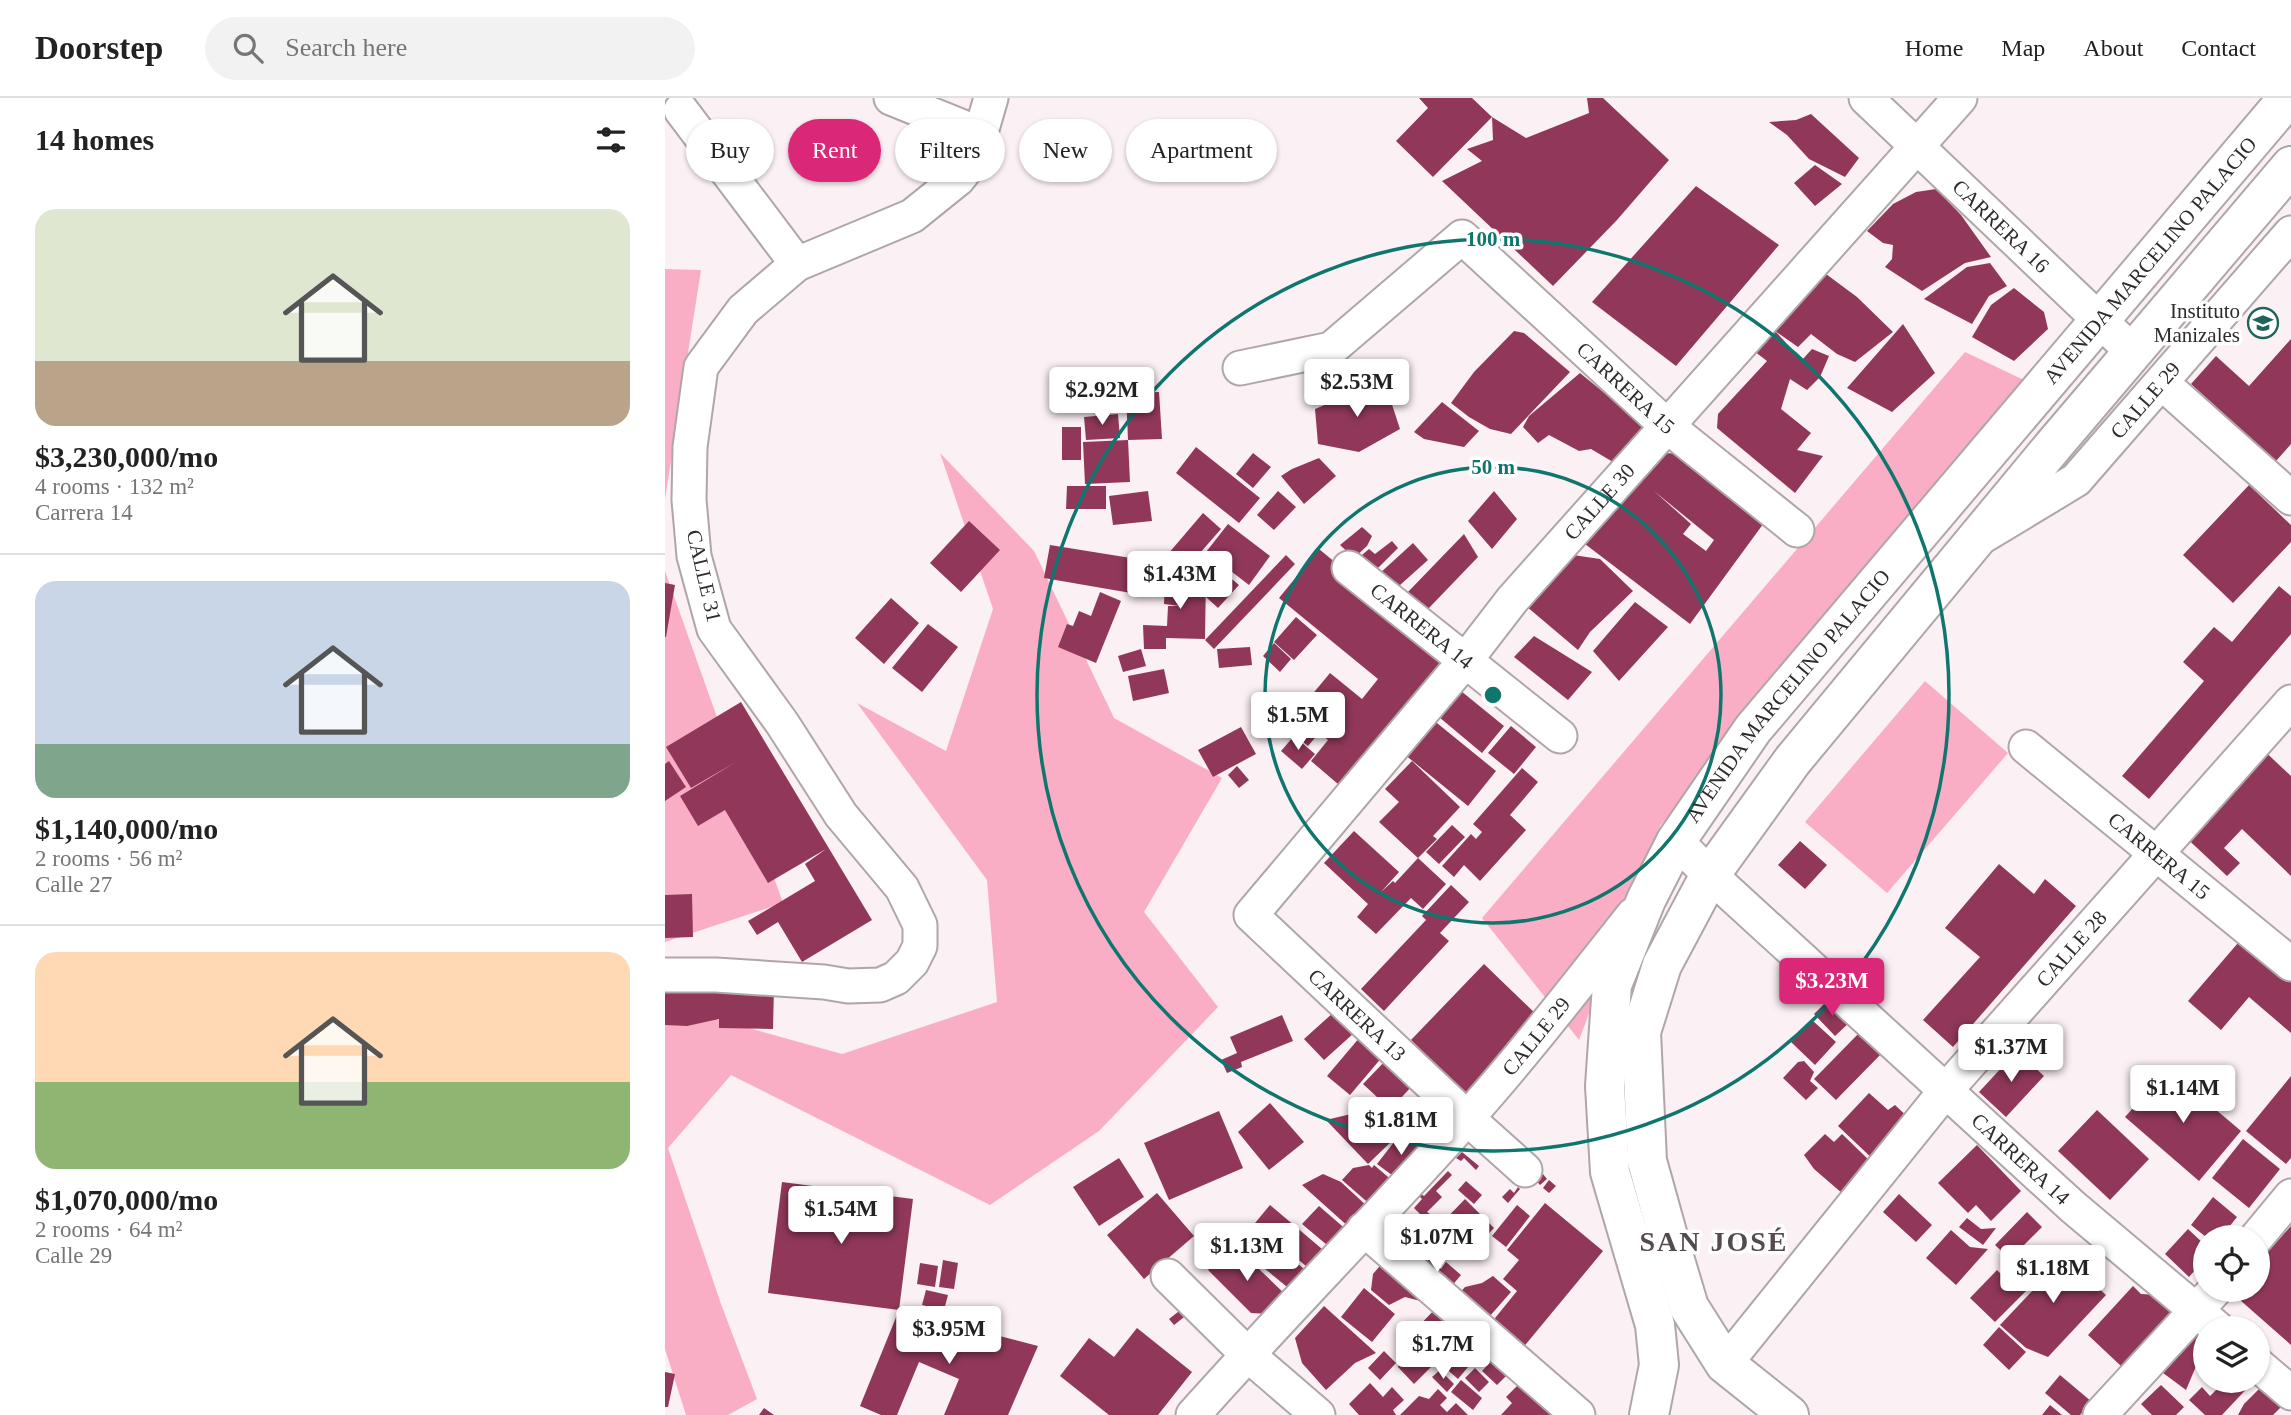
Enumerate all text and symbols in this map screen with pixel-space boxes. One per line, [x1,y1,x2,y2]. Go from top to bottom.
search box [205,17,695,80]
icon: search [229,29,267,67]
text: Doorstep [35,30,163,66]
text: Search here [285,33,407,62]
text: Home [1905,35,1963,61]
text: Map [2001,35,2045,61]
text: About [2083,35,2143,61]
text: Contact [2181,35,2256,61]
chip: Buy [686,119,774,182]
chip: Rent [788,119,881,182]
chip: Filters [895,119,1005,182]
chip: New [1019,119,1112,182]
chip: Apartment [1126,119,1277,182]
icon: filters [592,121,630,159]
text: 14 homes [35,123,154,156]
street label: AVENIDA MARCELINO PALACIO [2039,132,2262,389]
street label: CARRERA 16 [1947,175,2054,278]
text: 100 m [1466,227,1521,251]
icon: home [270,255,396,381]
place label: Instituto Manizales [2154,299,2240,347]
school or university icon: Instituto Manizales [2246,306,2280,340]
street label: CARRERA 15 [1572,337,1679,439]
street label: CALLE 29 [2105,357,2185,444]
pin: $2.53M [1300,360,1414,419]
pin: $2.92M [1045,368,1159,427]
text: $2.53M [1320,369,1394,394]
text: $2.92M [1065,377,1139,402]
text: $3,230,000/mo [35,440,218,473]
text: 50 m [1471,455,1515,479]
street label: CALLE 30 [1559,459,1640,545]
text: 4 rooms · 132 m² [35,474,194,499]
text: Carrera 14 [35,500,133,525]
street label: CALLE 31 [682,528,726,624]
pin: $1.43M [1123,552,1237,611]
text: $1.43M [1143,561,1217,586]
street label: AVENIDA MARCELINO PALACIO [1680,565,1895,827]
street label: CARRERA 14 [1366,578,1478,674]
icon: home [270,627,396,753]
centre of rings [1481,683,1505,707]
pin: $1.5M [1249,692,1347,752]
text: $1.5M [1267,702,1329,727]
street label: CARRERA 15 [2103,807,2215,905]
text: $1,140,000/mo [35,812,218,845]
text: 2 rooms · 56 m² [35,846,182,871]
text: Calle 27 [35,872,112,897]
street label: CALLE 28 [2031,906,2112,992]
pin: $3.23M [1775,958,1889,1018]
street label: CARRERA 13 [1303,964,1411,1066]
text: $3.23M [1795,968,1869,993]
street label: CALLE 29 [1497,993,1575,1080]
icon: home [270,998,396,1124]
pin: $1.37M [1954,1024,2068,1084]
text: $1.37M [1974,1034,2048,1059]
pin: $1.14M [2126,1066,2240,1125]
text: $1.14M [2146,1075,2220,1100]
pin: $1.81M [1344,1098,1458,1157]
text: $1.81M [1364,1107,1438,1132]
street label: CARRERA 14 [1967,1108,2075,1210]
text: $1,070,000/mo [35,1183,218,1216]
pin: $1.54M [784,1186,898,1246]
text: $1.54M [804,1196,878,1221]
pin: $1.07M [1380,1214,1494,1274]
text: 2 rooms · 64 m² [35,1217,182,1242]
pin: $1.13M [1190,1224,1304,1283]
text: $1.07M [1400,1224,1474,1249]
map controls [2193,1225,2270,1393]
button: locate [2193,1225,2270,1302]
district label: SAN JOSÉ [1639,1226,1789,1257]
text: $1.13M [1210,1233,1284,1258]
text: Calle 29 [35,1243,112,1268]
pin: $1.18M [1996,1246,2110,1305]
text: $1.18M [2016,1255,2090,1280]
pin: $3.95M [892,1306,1006,1366]
text: $3.95M [912,1316,986,1341]
button: layers [2193,1316,2270,1393]
pin: $1.7M [1394,1322,1492,1381]
text: $1.7M [1412,1331,1474,1356]

